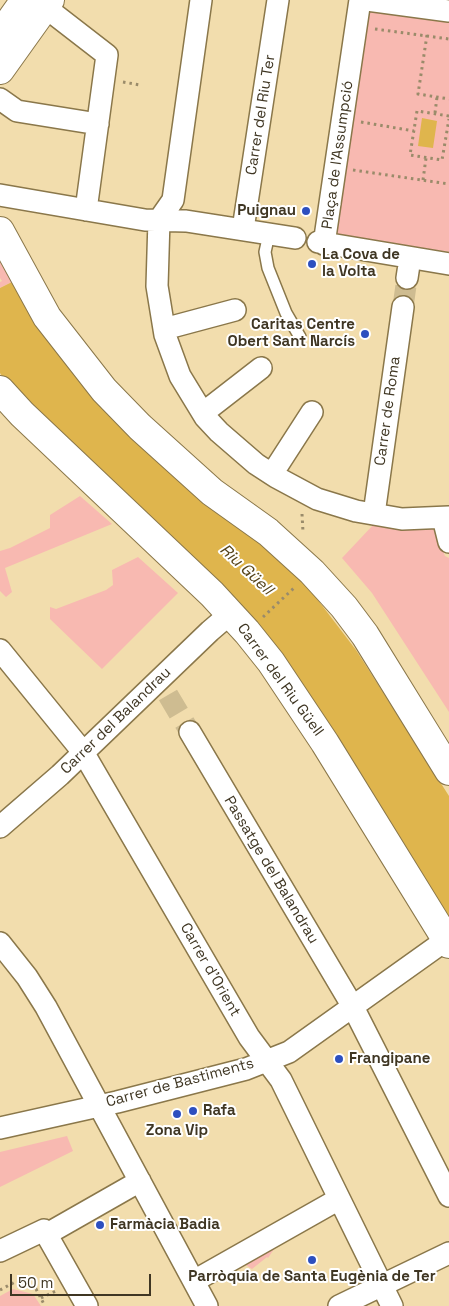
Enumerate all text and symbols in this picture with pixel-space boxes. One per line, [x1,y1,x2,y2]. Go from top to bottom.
street label: Carrer del Riu Ter [243,53,279,177]
street label: Plaça de l'Assumpció [319,79,357,231]
place label: Puignau [237,202,296,220]
marker: Puignau [300,205,312,217]
place label: La Cova de la Volta [322,246,400,281]
marker: La Cova de la Volta [306,258,318,270]
place label: Caritas Centre Obert Sant Narcís [228,316,355,351]
marker: Caritas Centre Obert Sant Narcís [359,328,371,340]
street label: Carrer de Roma [371,355,405,467]
water label: Riu Güell [215,541,277,599]
street label: Carrer del Riu Güell [233,620,327,740]
street label: Carrer del Balandrau [57,664,175,778]
street label: Passatge del Balandrau [220,793,322,947]
street label: Carrer d'Orient [176,920,244,1020]
place label: Frangipane [349,1050,430,1068]
marker: Frangipane [333,1053,345,1065]
street label: Carrer de Bastiments [104,1055,256,1111]
place label: Rafa [203,1102,236,1120]
marker: Rafa [187,1105,199,1117]
marker: Zona Vip [171,1108,183,1120]
place label: Zona Vip [146,1122,208,1140]
place label: Farmàcia Badia [110,1216,220,1234]
marker: Farmàcia Badia [94,1219,106,1231]
marker: Parròquia de Santa Eugènia de Ter [306,1254,318,1266]
scale bar [12,1264,154,1296]
place label: Parròquia de Santa Eugènia de Ter [188,1268,436,1286]
text: 50 m [18,1273,53,1292]

